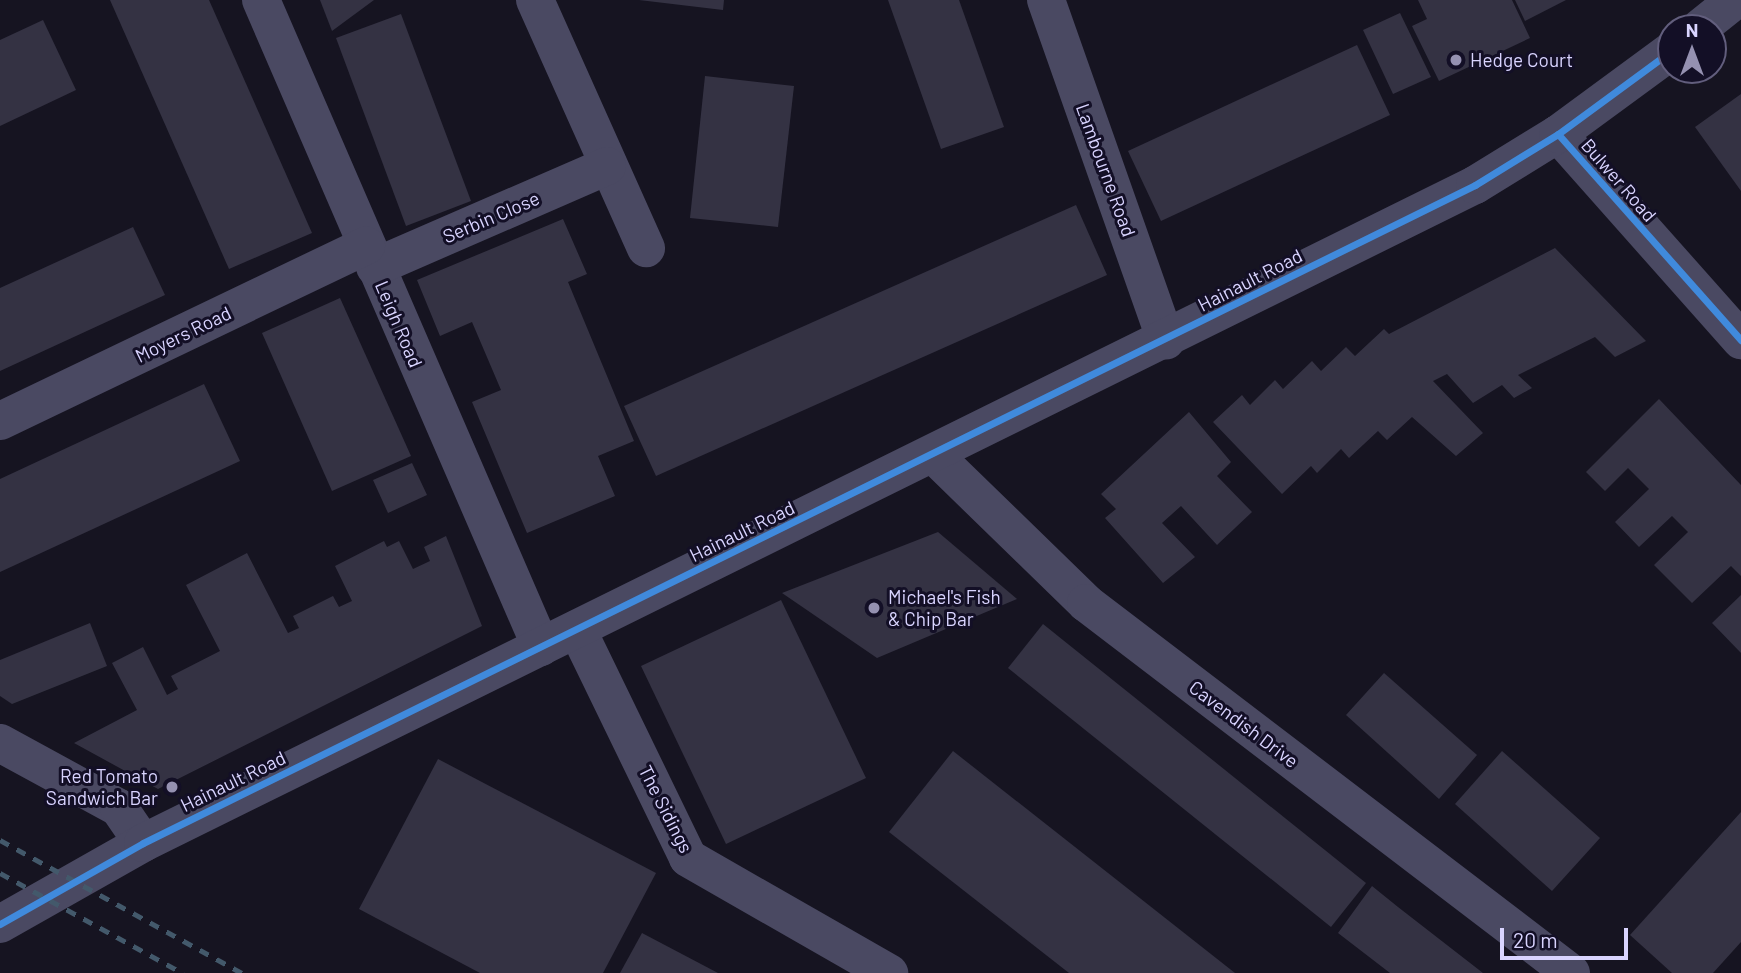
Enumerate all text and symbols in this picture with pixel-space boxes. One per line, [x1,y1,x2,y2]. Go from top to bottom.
north arrow [1657,14,1727,84]
text: N [1686,18,1698,41]
place label: Hedge Court [1470,49,1573,71]
marker: Hedge Court [1448,52,1464,68]
street label: Lambourne Road [1071,100,1141,240]
street label: Bulwer Road [1577,134,1661,226]
street label: Serbin Close [439,186,543,248]
street label: Hainault Road [1194,244,1306,316]
street label: Leigh Road [371,277,427,371]
street label: Moyers Road [131,301,235,367]
street label: Hainault Road [686,496,798,566]
place label: Michael's Fish & Chip Bar [888,586,1001,630]
marker: Michael's Fish & Chip Bar [866,600,882,616]
street label: Cavendish Drive [1185,676,1303,772]
street label: Hainault Road [177,746,289,816]
street label: The Sidings [634,761,698,857]
place label: Red Tomato Sandwich Bar [46,765,158,809]
marker: Red Tomato Sandwich Bar [164,779,180,795]
scale bar [1503,914,1631,958]
text: 20 m [1513,927,1558,952]

